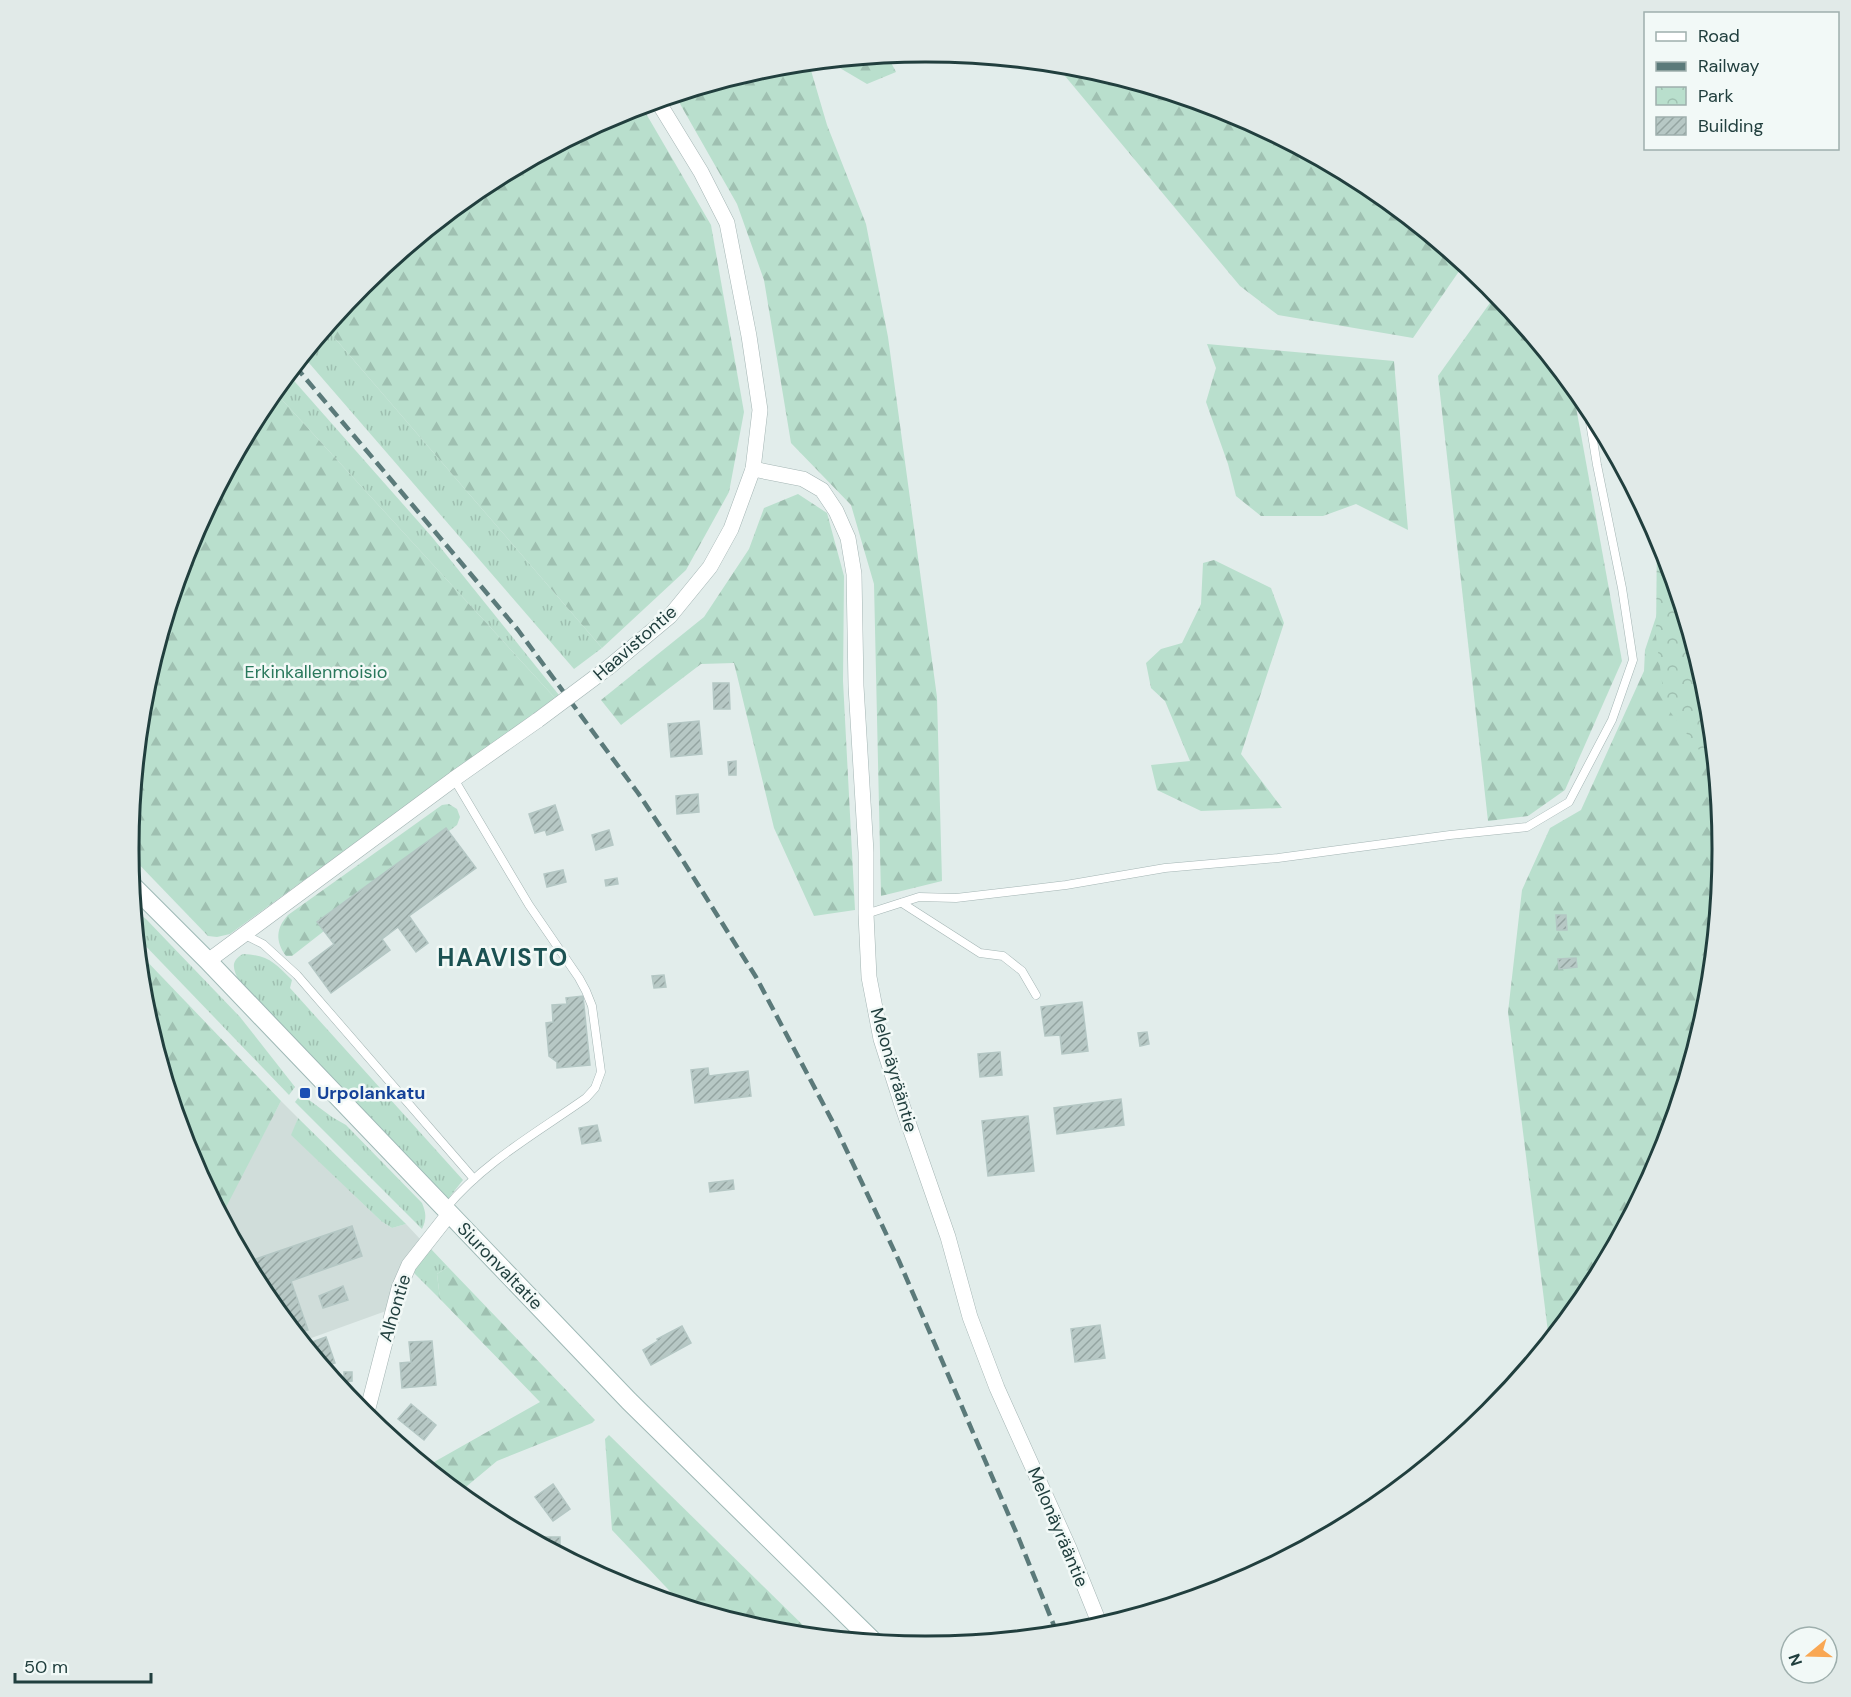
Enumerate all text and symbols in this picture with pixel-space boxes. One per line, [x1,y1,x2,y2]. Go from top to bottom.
legend [1644,12,1839,150]
text: Road [1698,24,1740,48]
text: Railway [1698,54,1760,78]
text: Park [1698,84,1734,108]
text: Building [1698,114,1763,138]
street label: Haavistontie [588,600,682,686]
park label: Erkinkallenmoisio [245,660,388,684]
district label: HAAVISTO [437,942,569,973]
street label: Melonäyrääntie [865,1005,923,1135]
place label: Urpolankatu [317,1081,425,1105]
marker: Urpolankatu [298,1086,312,1100]
street label: Siuronvaltatie [452,1217,548,1315]
street label: Alhontie [373,1272,417,1344]
street label: Melonäyrääntie [1022,1463,1094,1591]
north arrow [1779,1625,1839,1685]
scale bar [15,1646,152,1684]
text: N [1783,1651,1807,1669]
text: 50 m [24,1655,68,1679]

